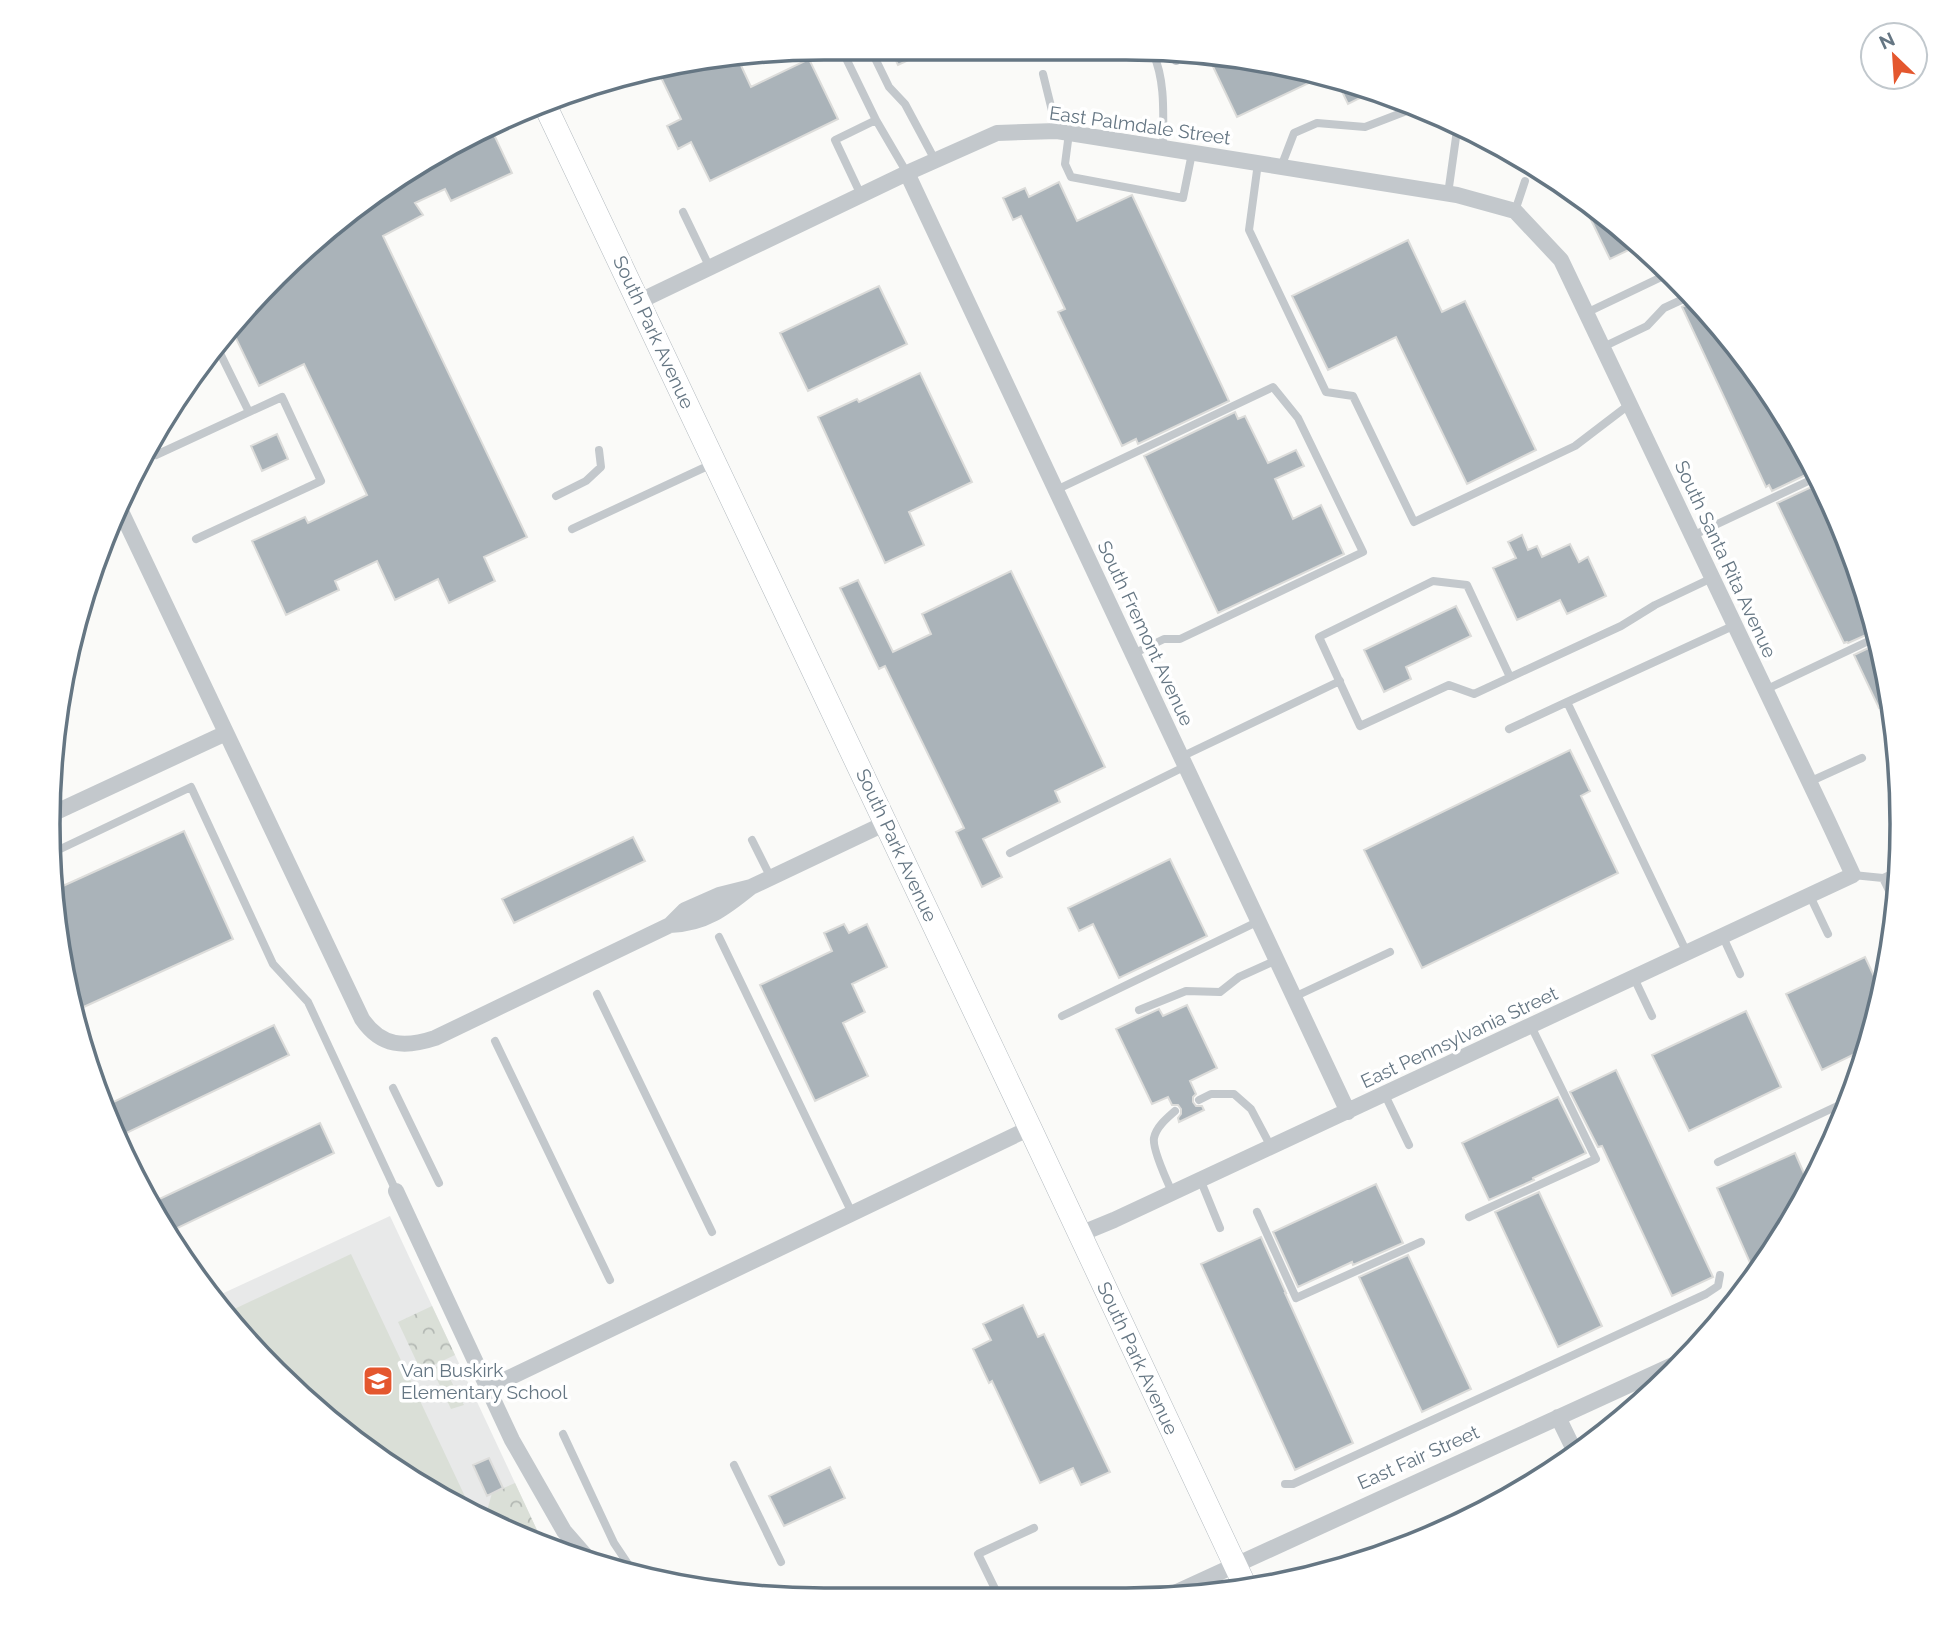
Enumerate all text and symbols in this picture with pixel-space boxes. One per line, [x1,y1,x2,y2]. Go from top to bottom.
north arrow [1859,21,1929,91]
text: N [1876,28,1898,54]
street label: East Palmdale Street [1048,101,1233,149]
street label: South Park Avenue [609,252,699,412]
street label: South Santa Rita Avenue [1671,457,1781,661]
street label: South Fremont Avenue [1093,537,1199,729]
street label: South Park Avenue [852,765,942,925]
street label: East Pennsylvania Street [1357,981,1561,1092]
street label: South Park Avenue [1093,1278,1183,1438]
place label: Van Buskirk Elementary School [401,1359,568,1403]
school or university icon: Van Buskirk Elementary School [361,1364,395,1398]
street label: East Fair Street [1354,1420,1483,1494]

